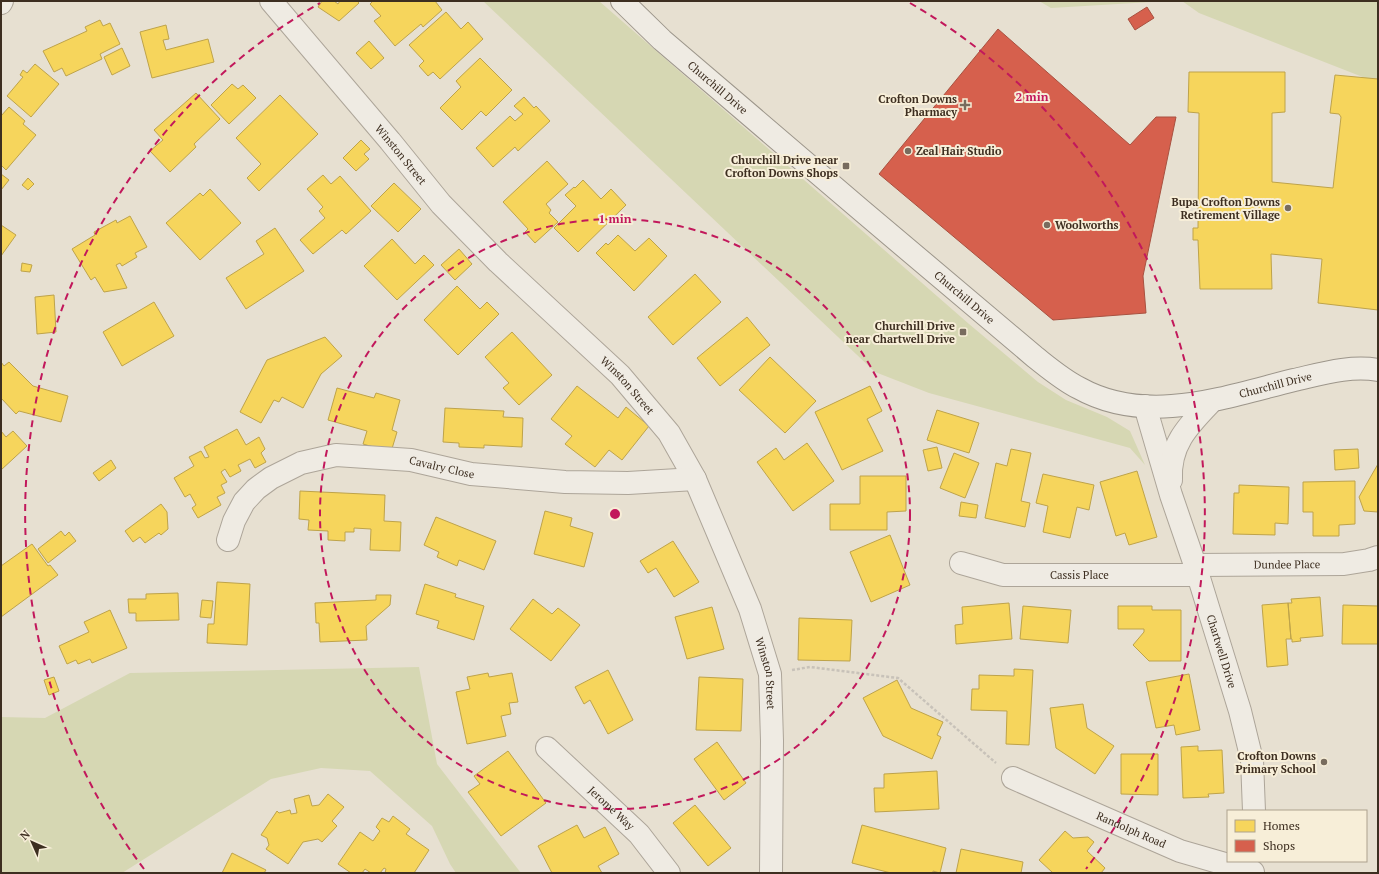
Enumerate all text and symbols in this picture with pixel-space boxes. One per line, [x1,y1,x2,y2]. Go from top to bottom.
street label: Churchill Drive [685,58,751,117]
text: 2 min [1016,89,1049,104]
place label: Crofton Downs Pharmacy [878,92,957,119]
marker: Crofton Downs Pharmacy [960,100,970,110]
street label: Winston Street [372,122,430,187]
place label: Zeal Hair Studio [916,144,1002,158]
marker: Zeal Hair Studio [903,146,913,156]
place label: Churchill Drive near Crofton Downs Shops [725,153,838,180]
marker: Churchill Drive near Crofton Downs Shops [841,161,851,171]
place label: Bupa Crofton Downs Retirement Village [1172,195,1280,222]
marker: Bupa Crofton Downs Retirement Village [1283,203,1293,213]
text: 1 min [599,211,632,226]
place label: Woolworths [1055,218,1118,232]
marker: Woolworths [1042,220,1052,230]
street label: Churchill Drive [931,268,998,327]
place label: Churchill Drive near Chartwell Drive [846,319,955,346]
marker: Churchill Drive near Chartwell Drive [958,327,968,337]
street label: Winston Street [597,353,657,417]
street label: Churchill Drive [1237,369,1314,401]
street label: Cavalry Close [408,453,475,481]
centre of rings [608,507,622,521]
street label: Dundee Place [1254,557,1321,572]
street label: Cassis Place [1050,568,1109,582]
street label: Chartwell Drive [1204,613,1240,690]
street label: Winston Street [752,635,778,710]
place label: Crofton Downs Primary School [1236,749,1316,776]
marker: Crofton Downs Primary School [1319,757,1329,767]
street label: Jerome Way [585,783,638,833]
street label: Randolph Road [1094,808,1168,851]
legend [1227,810,1367,862]
text: Homes [1263,818,1300,833]
north arrow [12,822,52,862]
text: N [17,827,33,843]
text: Shops [1263,838,1295,853]

